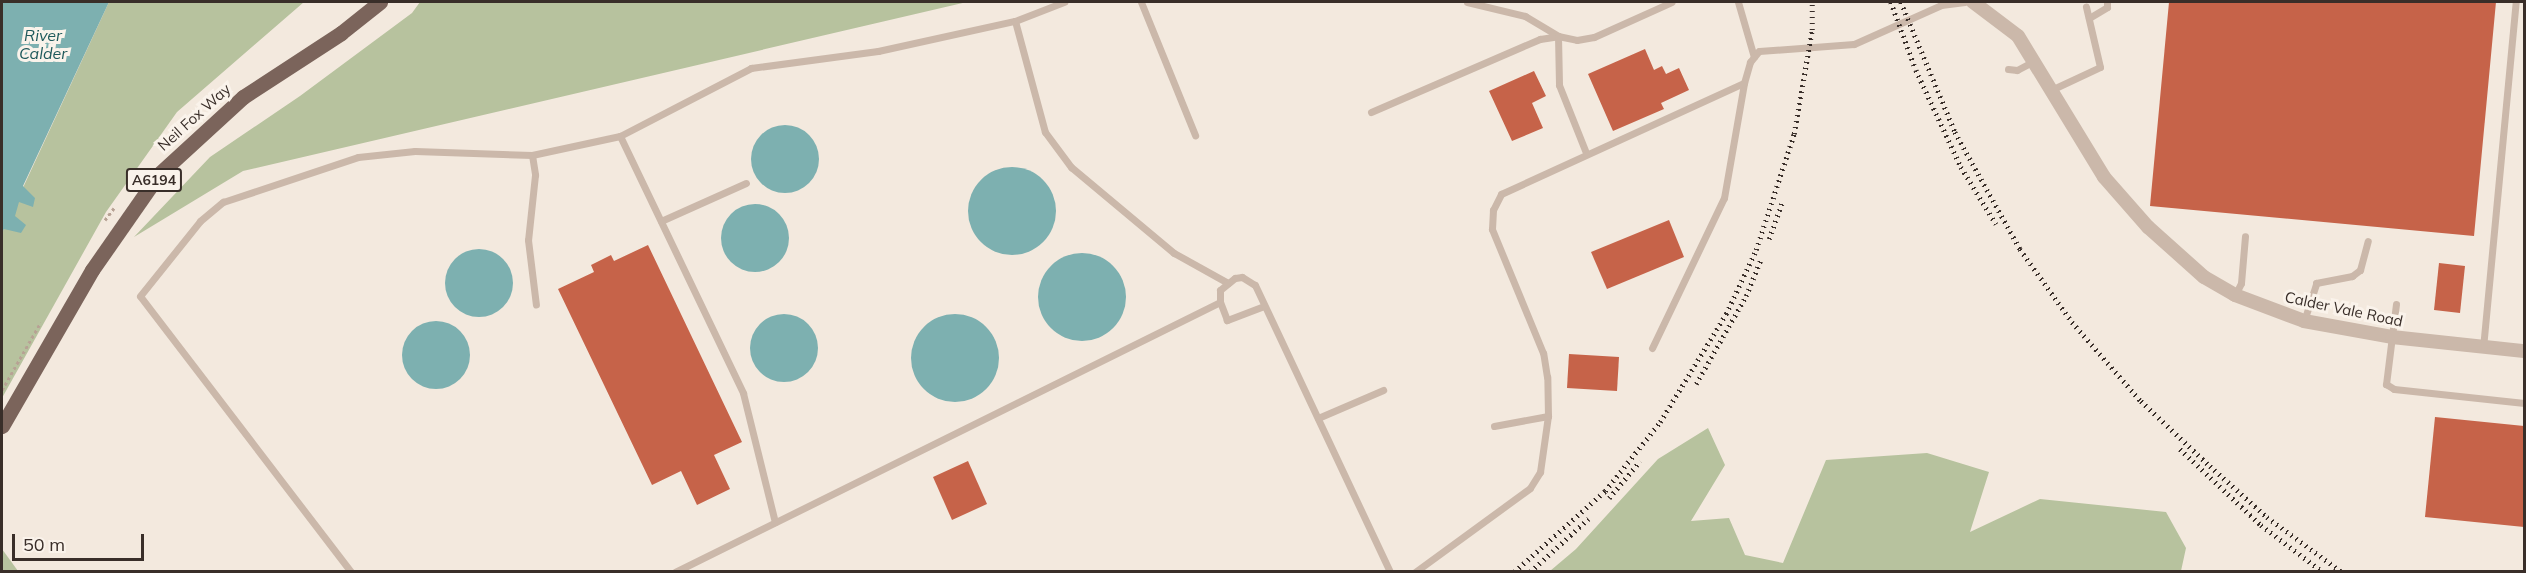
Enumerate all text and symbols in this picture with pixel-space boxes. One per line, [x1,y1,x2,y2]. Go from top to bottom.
water label: River Calder [19,25,67,63]
street label: Neil Fox Way [154,80,234,154]
road number: A6194 [126,169,182,191]
street label: Calder Vale Road [2283,288,2405,330]
scale bar [15,522,147,560]
text: 50 m [23,533,65,556]

